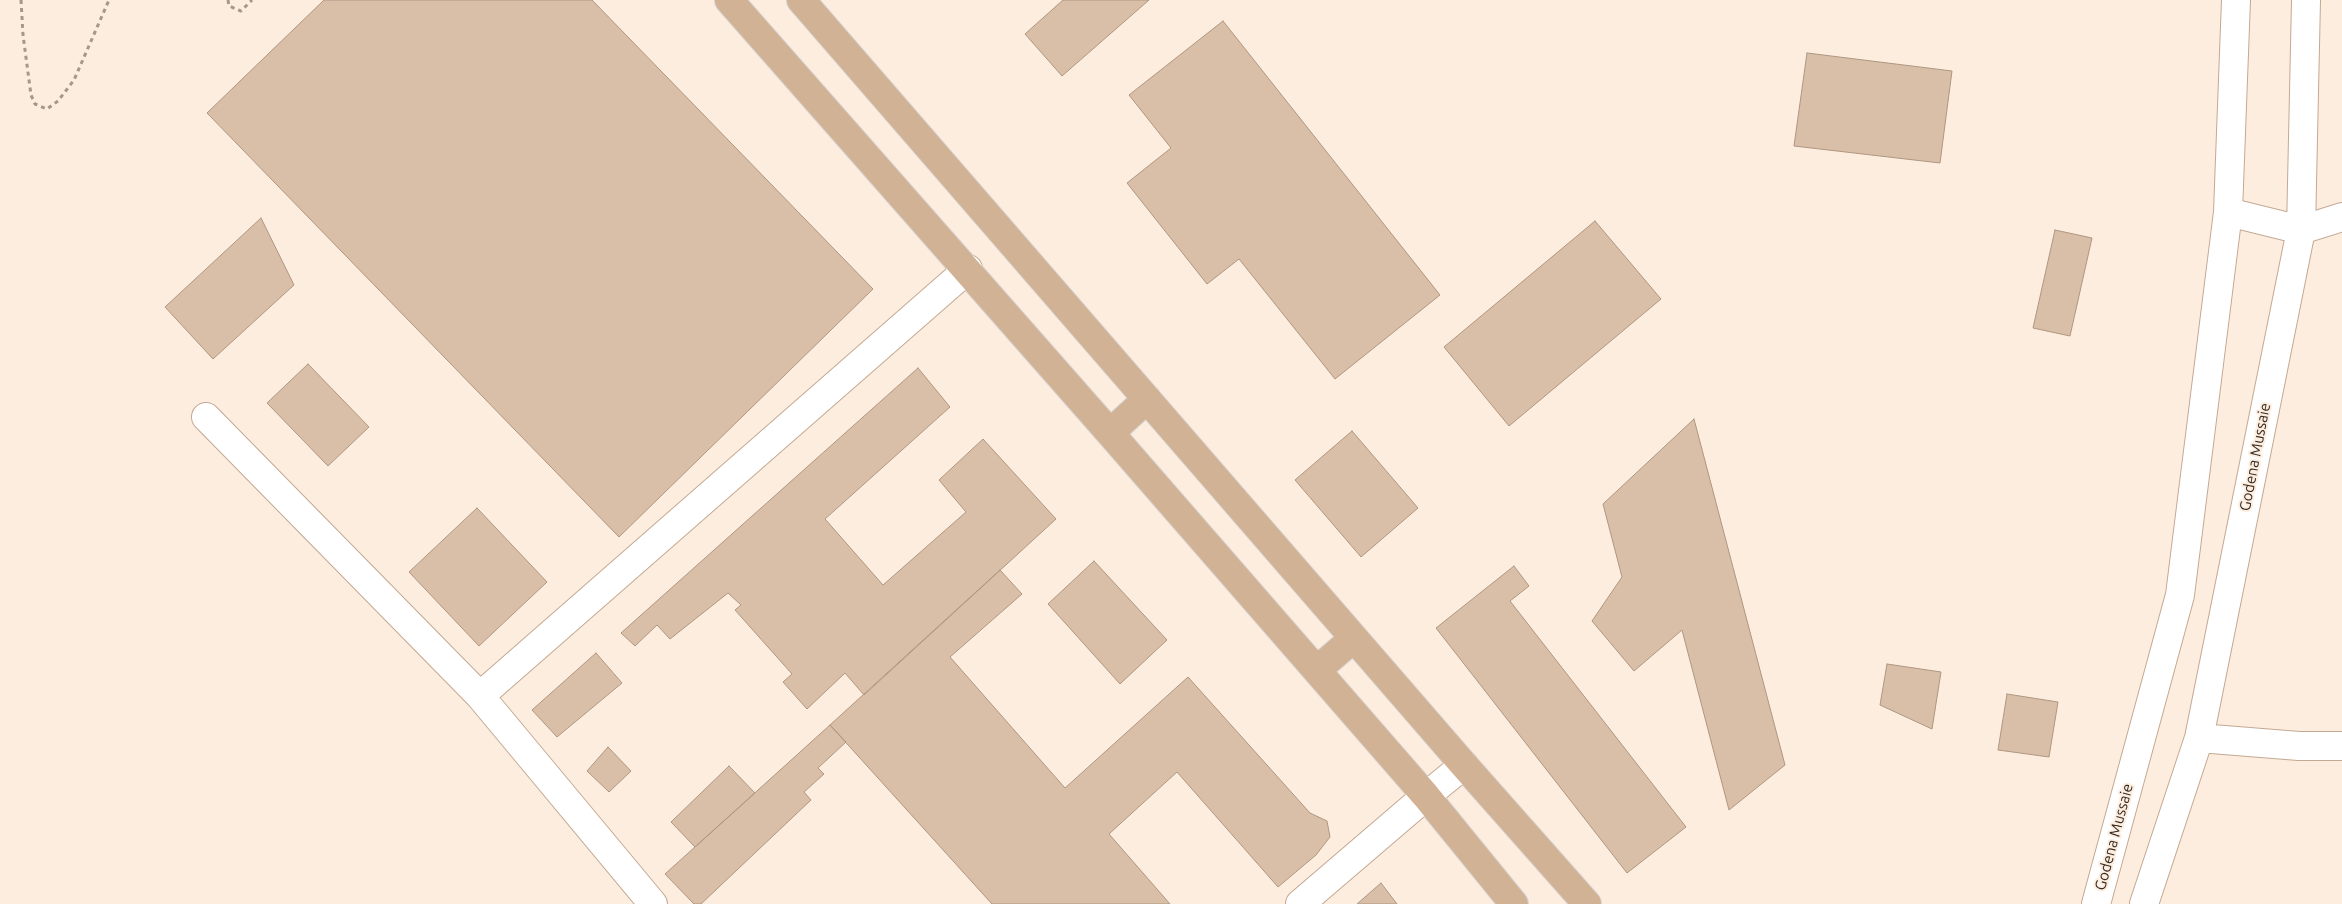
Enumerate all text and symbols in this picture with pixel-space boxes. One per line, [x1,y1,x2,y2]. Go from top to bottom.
street label: Godena Mussaie [2236,401,2274,513]
street label: Godena Mussaie [2091,782,2137,892]

